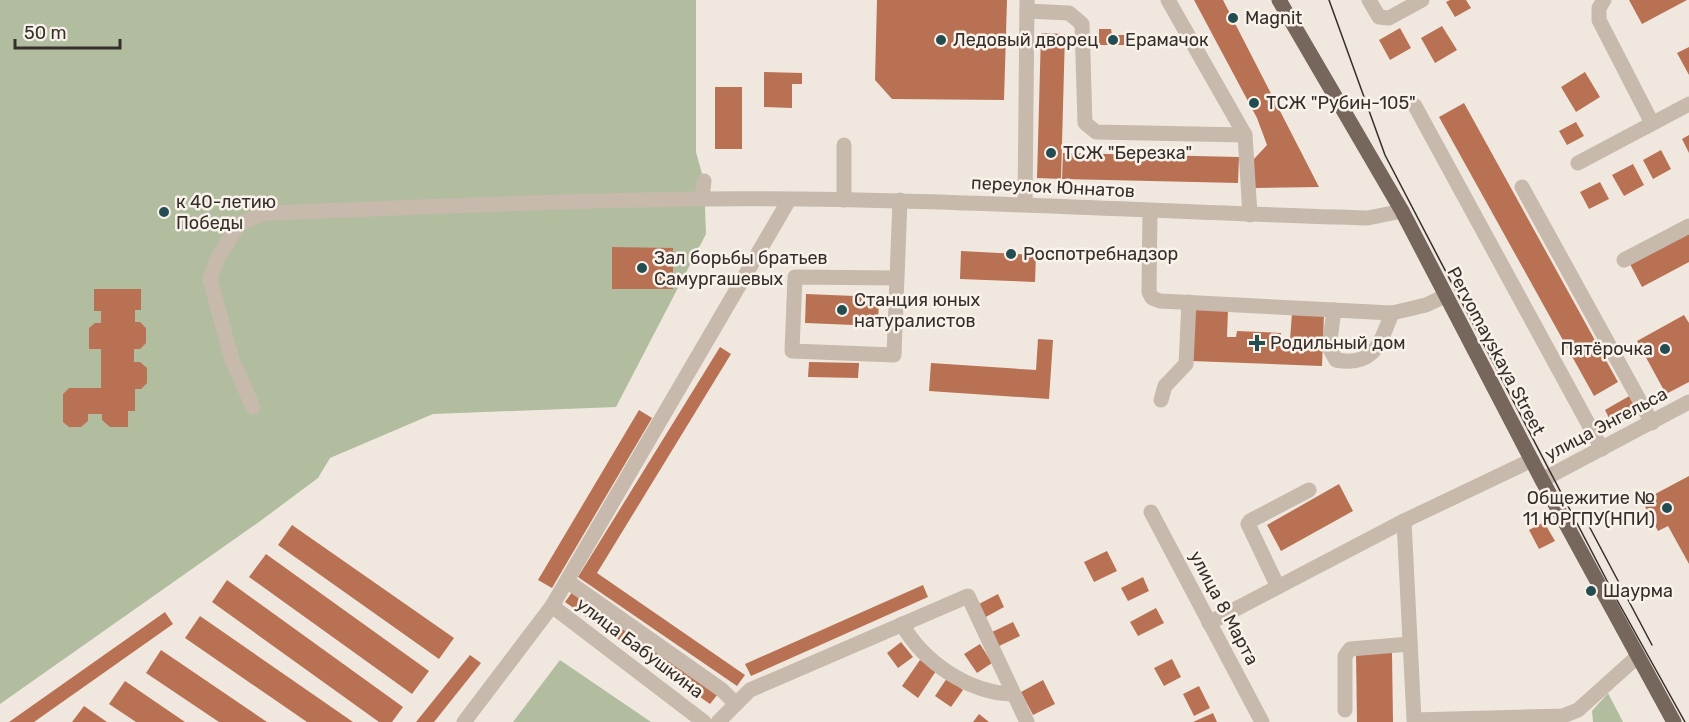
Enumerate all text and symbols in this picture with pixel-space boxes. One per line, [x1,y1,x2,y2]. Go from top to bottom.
place label: Magnit [1245,7,1302,29]
marker: Magnit [1226,11,1240,25]
scale bar [15,12,120,50]
text: 50 m [24,22,67,44]
place label: Ледовый дворец [953,29,1098,51]
place label: Ерамачок [1125,29,1209,51]
marker: Ледовый дворец [934,33,948,47]
marker: Ерамачок [1106,33,1120,47]
place label: ТСЖ "Рубин-105" [1266,92,1416,114]
marker: ТСЖ "Рубин-105" [1247,96,1261,110]
place label: ТСЖ "Березка" [1063,142,1192,164]
marker: ТСЖ "Березка" [1044,146,1058,160]
street label: переулок Юннатов [971,172,1135,202]
place label: к 40-летию Победы [176,191,276,234]
marker: к 40-летию Победы [157,205,171,219]
place label: Роспотребнадзор [1023,243,1178,265]
place label: Зал борьбы братьев Самургашевых [654,247,828,290]
marker: Роспотребнадзор [1004,247,1018,261]
marker: Зал борьбы братьев Самургашевых [635,261,649,275]
street label: Pervomayskaya Street [1442,263,1550,439]
place label: Станция юных натуралистов [854,289,980,332]
marker: Станция юных натуралистов [835,303,849,317]
place label: Родильный дом [1270,332,1406,354]
marker: Родильный дом [1248,334,1266,352]
place label: Пятёрочка [1560,338,1653,360]
marker: Пятёрочка [1658,342,1672,356]
street label: улица Энгельса [1541,382,1671,466]
place label: Общежитие № 11 ЮРГПУ(НПИ) [1523,487,1655,530]
marker: Общежитие № 11 ЮРГПУ(НПИ) [1660,501,1674,515]
street label: улица 8 Марта [1185,547,1263,669]
place label: Шаурма [1603,580,1673,602]
marker: Шаурма [1584,584,1598,598]
street label: улица Бабушкина [572,593,708,703]

